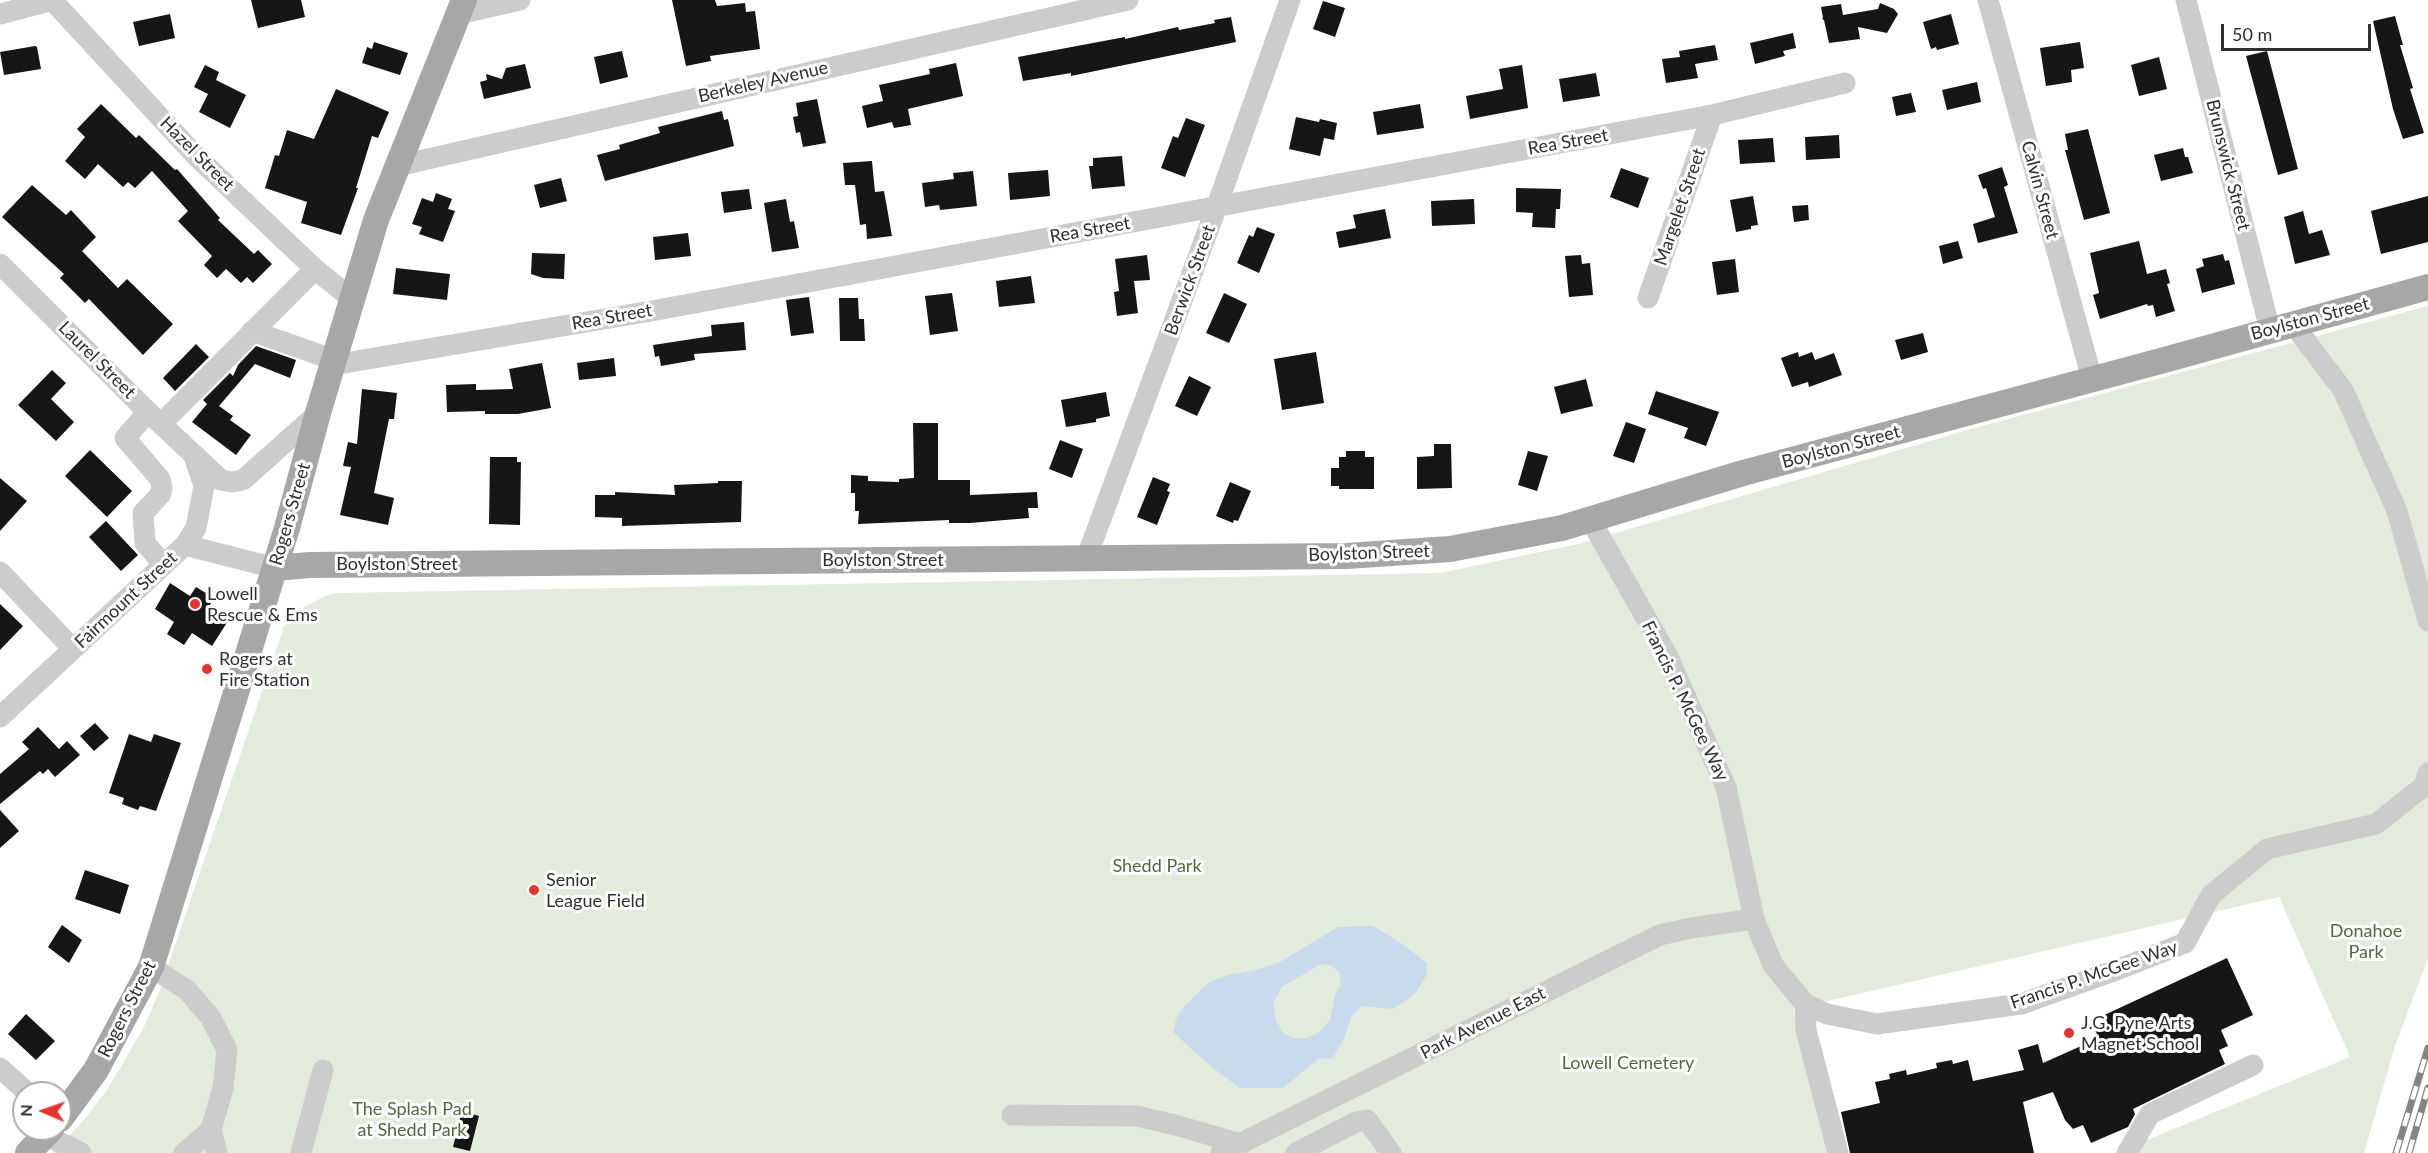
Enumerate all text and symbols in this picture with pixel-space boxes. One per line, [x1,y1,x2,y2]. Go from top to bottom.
scale bar [2224,12,2374,50]
text: 50 m [2232,23,2272,45]
street label: Berkeley Avenue [696,57,830,107]
street label: Brunswick Street [2201,97,2255,233]
street label: Hazel Street [155,112,239,196]
street label: Rea Street [1526,124,1610,160]
street label: Calvin Street [2017,138,2063,242]
street label: Margelet Street [1650,146,1710,268]
street label: Rea Street [1048,212,1132,248]
street label: Berwick Street [1160,222,1220,338]
street label: Boylston Street [2249,293,2371,345]
street label: Rea Street [570,299,654,335]
street label: Laurel Street [54,317,140,403]
street label: Boylston Street [1780,421,1902,473]
street label: Rogers Street [265,460,315,568]
street label: Boylston Street [1308,540,1430,566]
street label: Fairmount Street [70,547,182,653]
street label: Boylston Street [822,549,944,571]
street label: Boylston Street [336,553,458,575]
place label: Lowell Rescue & Ems [207,583,318,626]
marker: Lowell Rescue & Ems [188,597,202,611]
street label: Francis P. McGee Way [1637,618,1733,784]
place label: Rogers at Fire Station [219,648,310,690]
marker: Rogers at Fire Station [200,662,214,676]
park label: Shedd Park [1112,855,1202,877]
place label: Senior League Field [546,869,645,912]
marker: Senior League Field [527,883,541,897]
park label: Donahoe Park [2330,920,2402,962]
street label: Francis P. McGee Way [2008,936,2180,1014]
street label: Rogers Street [93,957,161,1061]
street label: Park Avenue East [1417,982,1549,1064]
place label: J.G. Pyne Arts Magnet School [2081,1012,2199,1054]
marker: J.G. Pyne Arts Magnet School [2062,1026,2076,1040]
park label: Lowell Cemetery [1562,1052,1694,1074]
north arrow [12,1081,72,1141]
park label: The Splash Pad at Shedd Park [352,1098,472,1140]
text: N [16,1104,35,1117]

